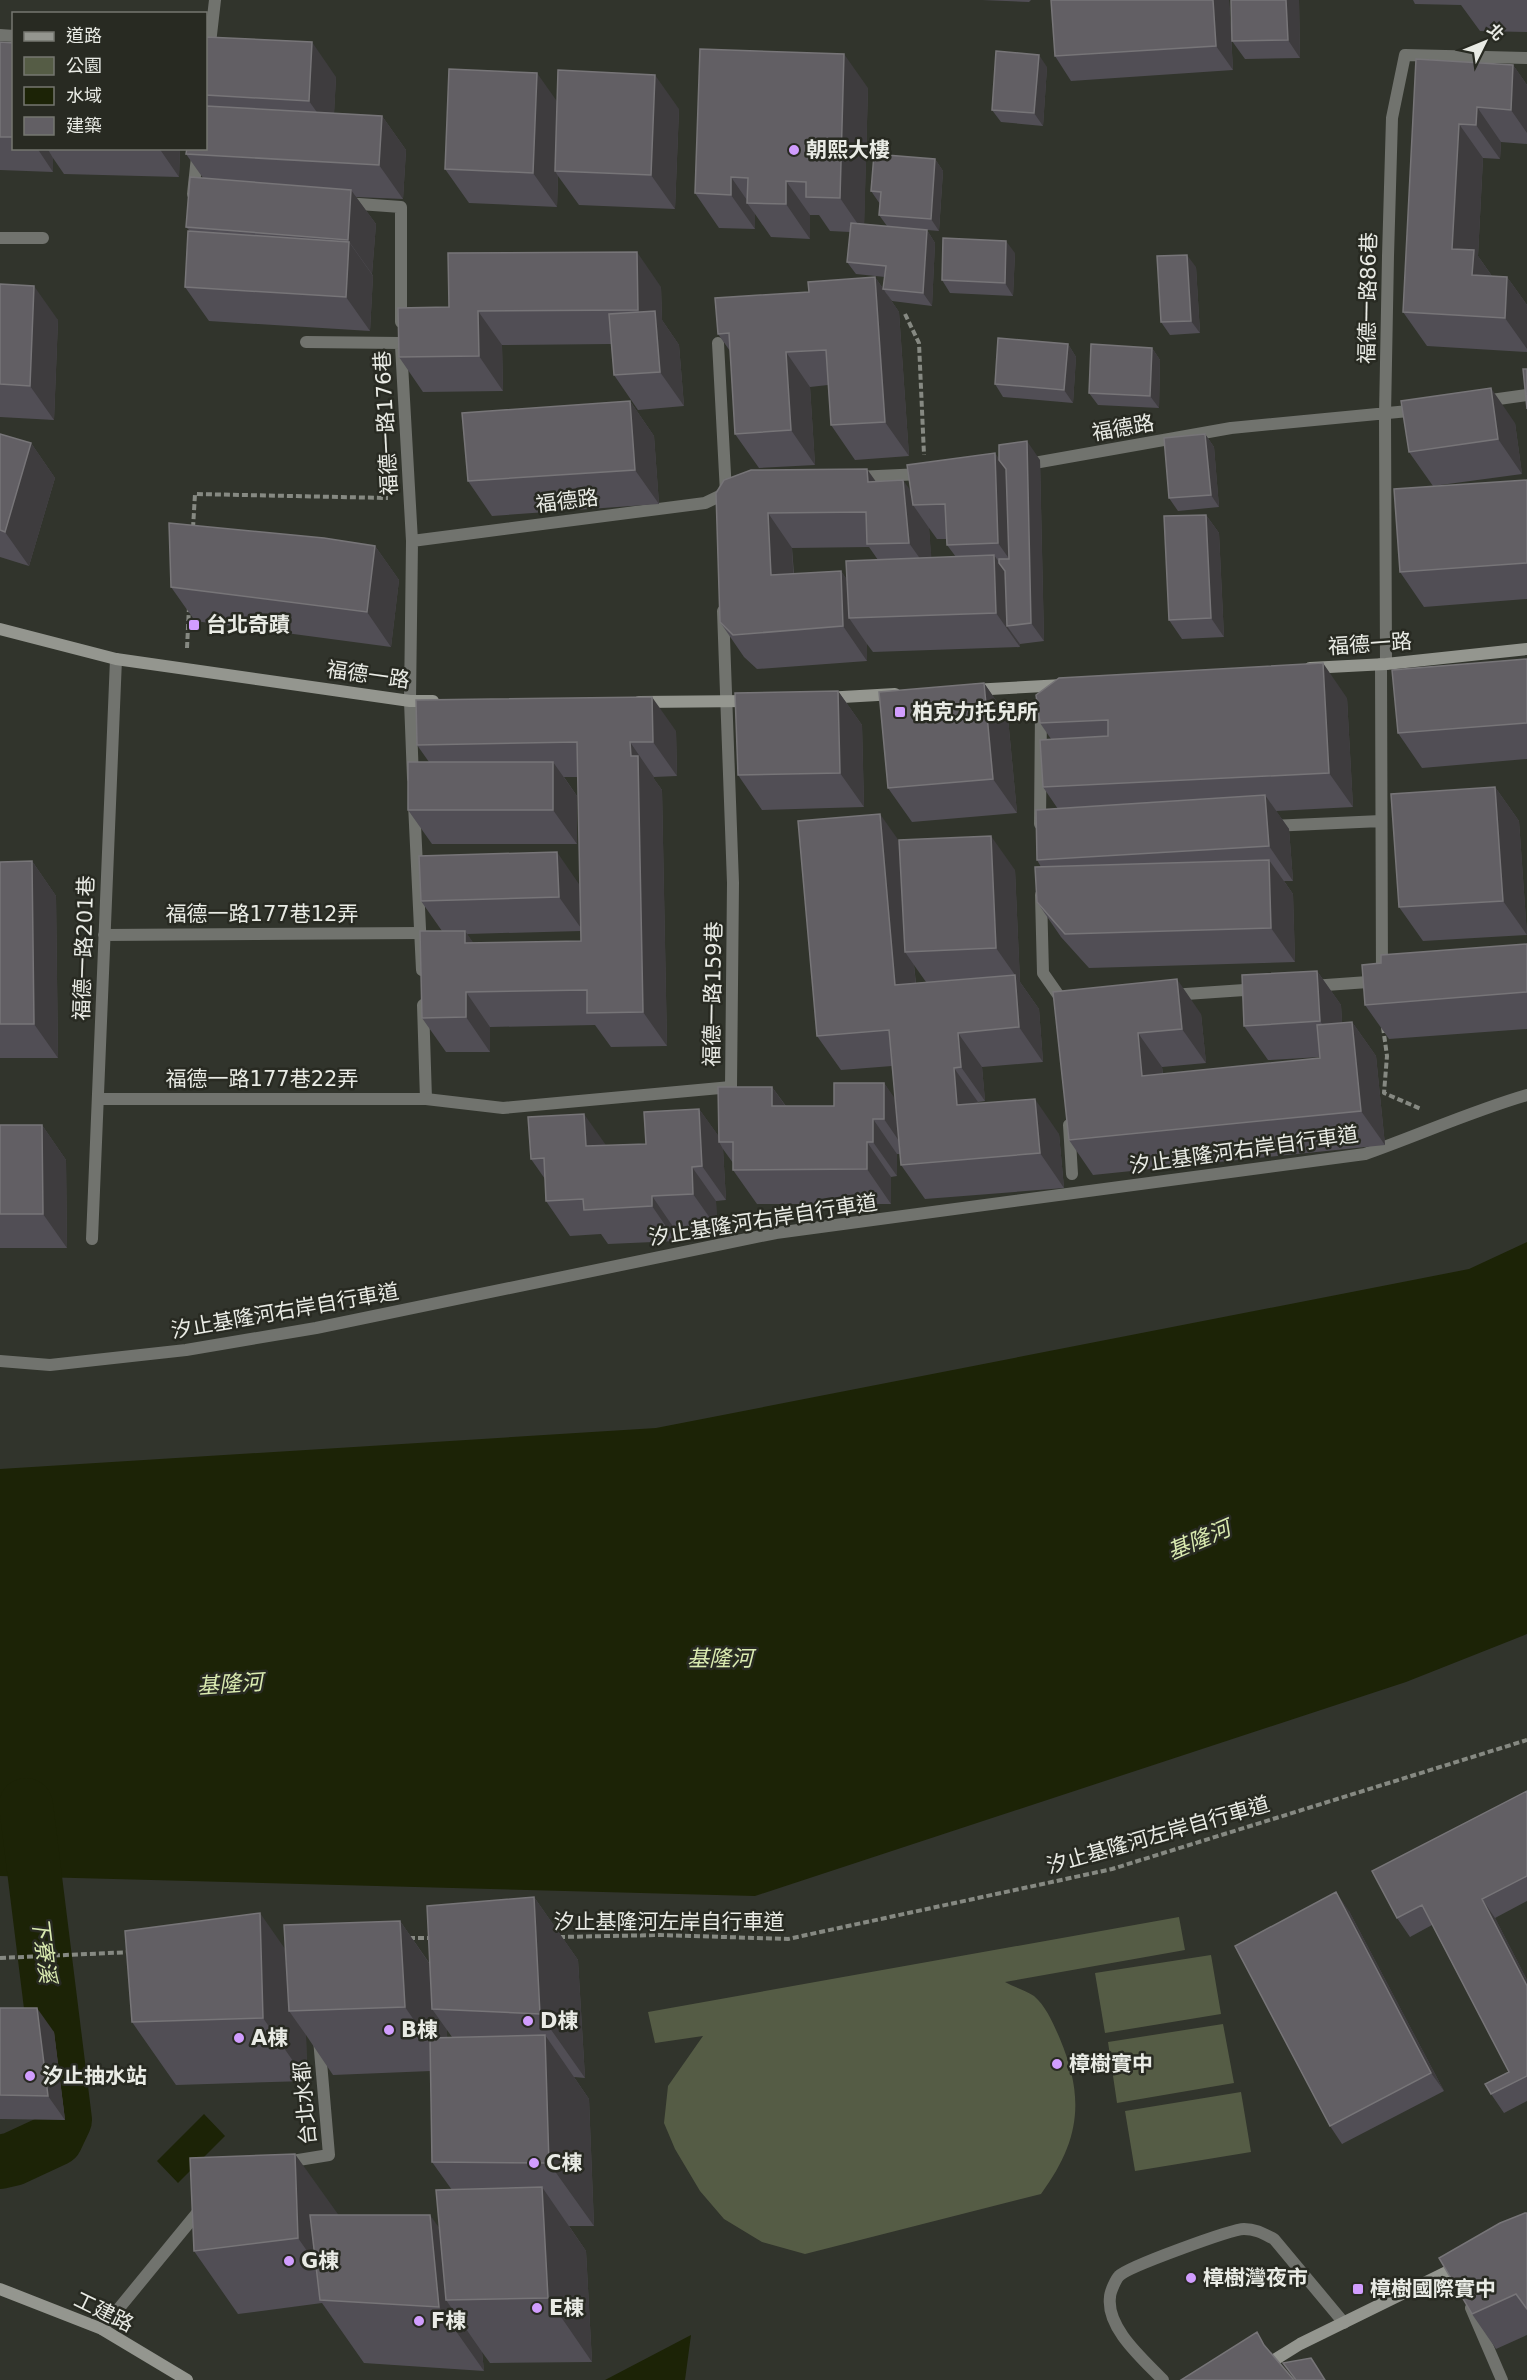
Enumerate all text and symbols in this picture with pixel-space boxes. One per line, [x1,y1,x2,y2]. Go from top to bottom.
legend [12,12,207,150]
north arrow [1455,12,1515,72]
text: 北 [1483,20,1508,44]
text: 道路 [66,25,102,46]
text: 公園 [66,55,102,76]
text: 水域 [66,85,102,106]
text: 建築 [66,115,102,136]
place label: 朝熙大樓 [806,138,890,162]
marker: 朝熙大樓 [787,143,801,157]
street label: 福德一路86巷 [1355,232,1381,364]
street label: 福德一路176巷 [370,350,402,496]
street label: 福德路 [1090,411,1156,445]
street label: 福德路 [534,485,600,517]
place label: 台北奇蹟 [206,613,290,637]
marker: 台北奇蹟 [187,618,201,632]
street label: 福德一路 [1327,629,1413,659]
street label: 福德一路 [325,657,411,693]
place label: 柏克力托兒所 [912,700,1038,724]
marker: 柏克力托兒所 [893,705,907,719]
street label: 福德一路201巷 [69,875,99,1021]
street label: 福德一路177巷12弄 [166,902,358,926]
street label: 福德一路159巷 [700,921,726,1067]
street label: 福德一路177巷22弄 [166,1067,358,1091]
street label: 汐止基隆河右岸自行車道 [1128,1122,1360,1178]
street label: 汐止基隆河右岸自行車道 [647,1190,879,1250]
street label: 汐止基隆河右岸自行車道 [169,1279,401,1343]
water label: 基隆河 [1164,1514,1238,1564]
water label: 基隆河 [687,1646,757,1671]
water label: 基隆河 [196,1669,268,1699]
street label: 汐止基隆河左岸自行車道 [1044,1792,1272,1878]
street label: 汐止基隆河左岸自行車道 [554,1910,785,1934]
water label: 下寮溪 [28,1916,61,1987]
place label: D棟 [540,2009,578,2033]
marker: D棟 [521,2014,535,2028]
place label: B棟 [401,2018,438,2042]
marker: B棟 [382,2023,396,2037]
place label: A棟 [251,2026,288,2050]
marker: A棟 [232,2031,246,2045]
place label: 樟樹實中 [1069,2052,1153,2076]
marker: 樟樹實中 [1050,2057,1064,2071]
street label: 台北水都 [289,2060,321,2146]
place label: 汐止抽水站 [42,2064,147,2088]
marker: 汐止抽水站 [23,2069,37,2083]
place label: C棟 [546,2151,582,2175]
marker: C棟 [527,2156,541,2170]
place label: G棟 [301,2249,339,2273]
marker: G棟 [282,2254,296,2268]
place label: 樟樹灣夜市 [1203,2266,1308,2290]
marker: 樟樹灣夜市 [1184,2271,1198,2285]
place label: 樟樹國際實中 [1370,2277,1496,2301]
marker: 樟樹國際實中 [1351,2282,1365,2296]
street label: 工建路 [70,2287,138,2337]
place label: E棟 [549,2296,584,2320]
marker: E棟 [530,2301,544,2315]
place label: F棟 [431,2309,466,2333]
marker: F棟 [412,2314,426,2328]

